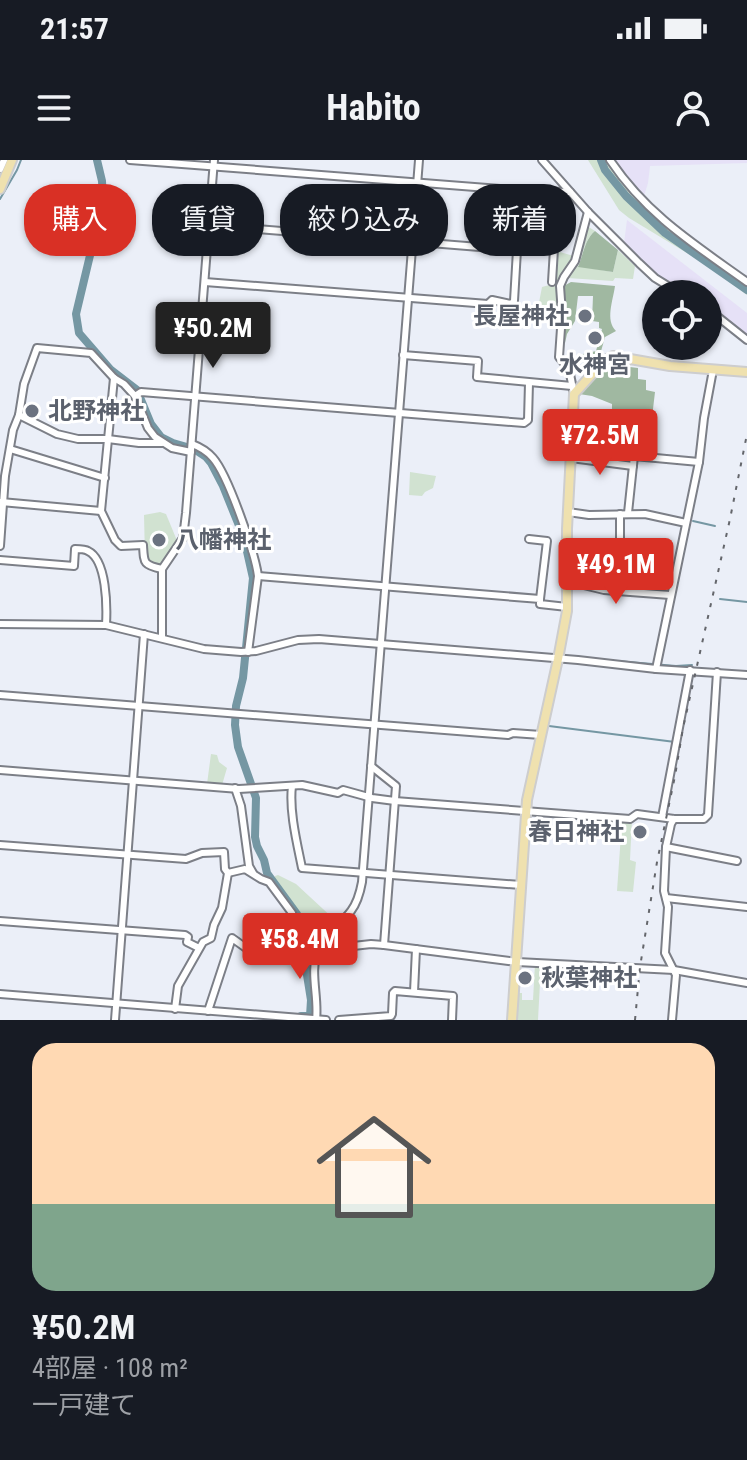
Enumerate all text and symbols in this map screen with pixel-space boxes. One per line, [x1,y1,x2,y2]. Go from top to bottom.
text: 21:57 [40,11,109,46]
icon: menu [32,86,76,130]
icon: person [671,86,715,130]
text: Habito [326,87,421,129]
chip: 購入 [24,184,136,256]
chip: 賃貸 [152,184,264,256]
chip: 絞り込み [280,184,448,256]
chip: 新着 [464,184,576,256]
map controls [642,280,722,360]
button: locate [642,280,722,360]
pin: ¥50.2M [148,302,278,370]
place label: 長屋神社 [473,302,569,330]
marker: 長屋神社 [576,307,594,325]
text: ¥50.2M [173,313,253,343]
marker: 水神宮 [586,329,604,347]
place label: 水神宮 [559,351,631,379]
place label: 北野神社 [48,397,144,425]
marker: 北野神社 [23,402,41,420]
pin: ¥72.5M [535,409,665,477]
text: ¥72.5M [560,420,640,450]
place label: 八幡神社 [175,526,271,554]
marker: 八幡神社 [150,531,168,549]
pin: ¥49.1M [551,538,681,606]
text: ¥49.1M [576,549,656,579]
place label: 春日神社 [528,818,624,846]
marker: 春日神社 [631,823,649,841]
pin: ¥58.4M [235,913,365,981]
text: ¥58.4M [260,924,340,954]
place label: 秋葉神社 [541,964,637,992]
marker: 秋葉神社 [516,969,534,987]
icon: home [302,1095,446,1239]
text: ¥50.2M [32,1307,135,1347]
text: 4部屋 · 108 m² [32,1353,188,1383]
text: 一戸建て [32,1390,136,1420]

